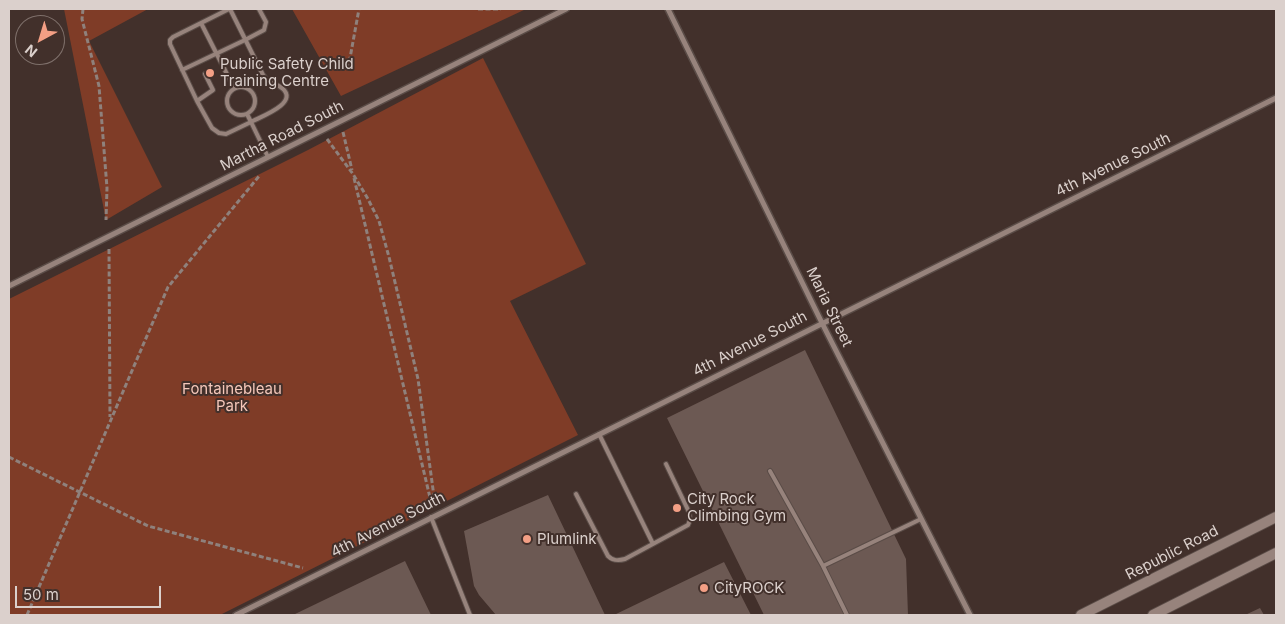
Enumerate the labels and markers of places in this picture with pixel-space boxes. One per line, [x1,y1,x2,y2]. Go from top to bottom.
place label: Public Safety Child Training Centre [220,55,354,90]
marker: Public Safety Child Training Centre [204,67,216,79]
place label: City Rock Climbing Gym [687,490,786,525]
marker: City Rock Climbing Gym [671,502,683,514]
place label: Plumlink [537,530,597,548]
marker: Plumlink [521,533,533,545]
place label: CityROCK [714,579,784,597]
marker: CityROCK [698,582,710,594]

